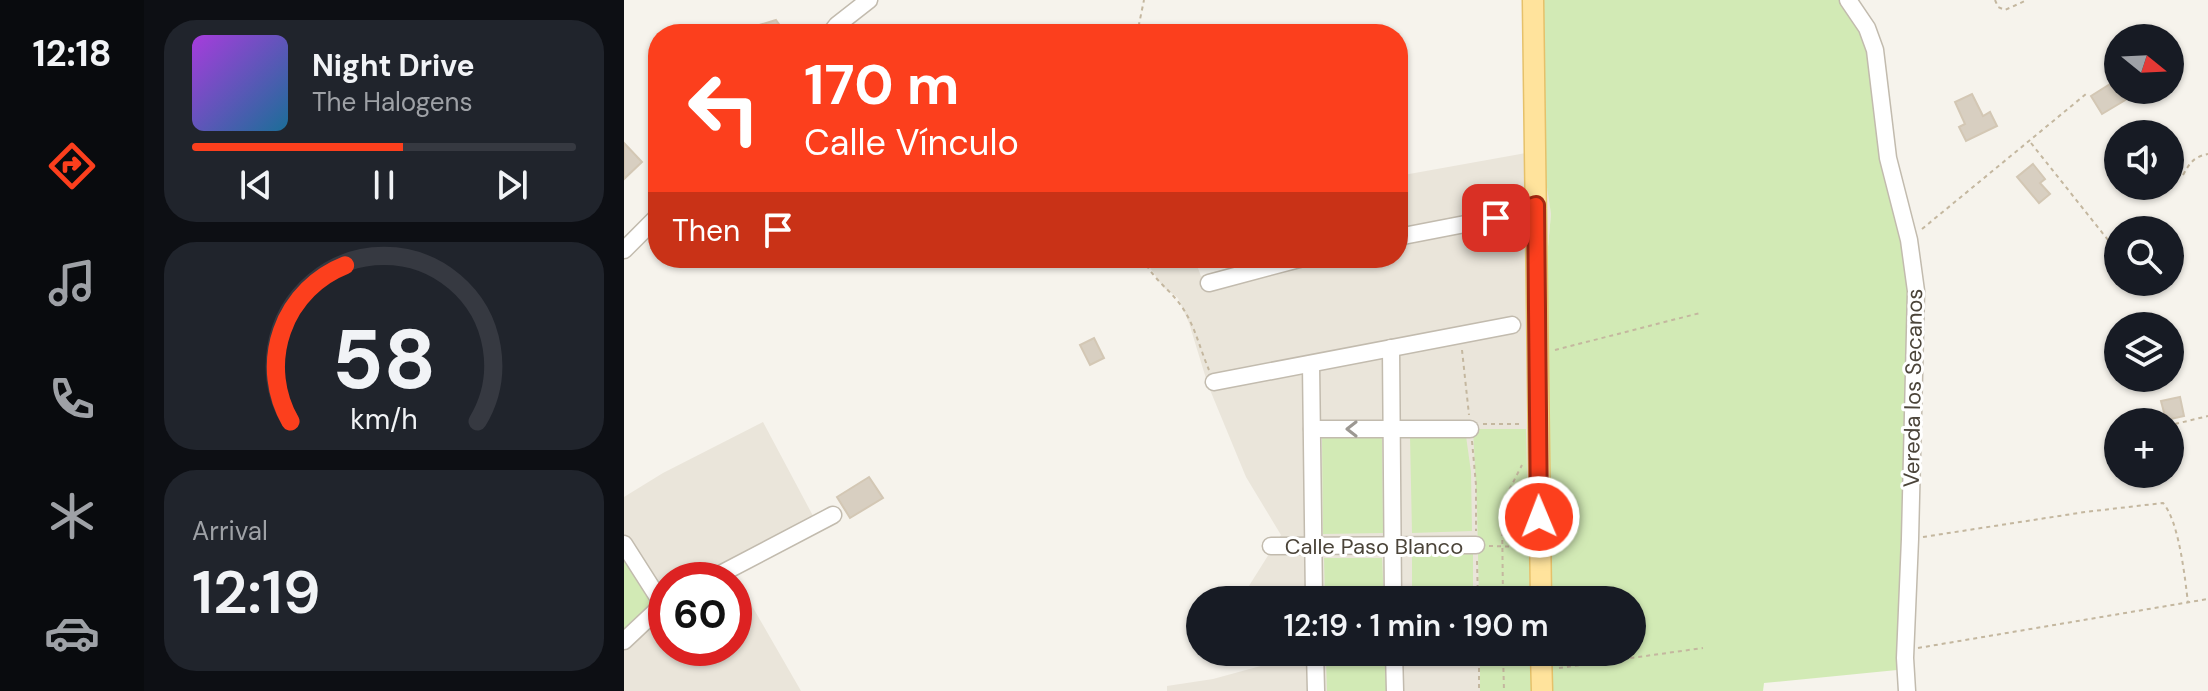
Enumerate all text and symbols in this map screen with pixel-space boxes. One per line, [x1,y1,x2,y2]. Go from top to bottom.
north arrow [2104,24,2184,104]
map controls [2104,24,2184,488]
text: 12:18 [33,30,111,77]
text: Night Drive [312,46,475,85]
text: 170 m [804,48,959,121]
icon: left [672,56,776,160]
text: The Halogens [312,85,472,119]
text: Calle Vínculo [804,119,1019,166]
button: sound [2104,120,2184,200]
icon: directions [44,138,100,194]
icon: previous [234,163,278,207]
icon: pause [362,163,406,207]
icon: next [490,163,534,207]
pin [1462,184,1530,252]
icon: arrive [1474,196,1518,240]
icon: arrive [756,208,800,252]
text: Then [672,211,740,250]
button: search [2104,216,2184,296]
icon: music [44,255,100,311]
street label: Vereda los Secanos [1897,288,1929,488]
text: 58 [332,304,436,413]
button: layers [2104,312,2184,392]
icon: phone [44,371,100,427]
text: km/h [350,401,418,438]
button: + [2104,408,2184,488]
one-way arrow [1345,420,1358,438]
position arrow [1497,475,1581,559]
icon: climate [44,488,100,544]
text: Arrival [192,514,268,548]
street label: Calle Paso Blanco [1285,532,1463,561]
text: 12:19 [192,553,321,632]
speed limit sign: 60 [648,562,752,666]
icon: car [44,605,100,661]
text: 12:19 · 1 min · 190 m [1284,606,1548,645]

